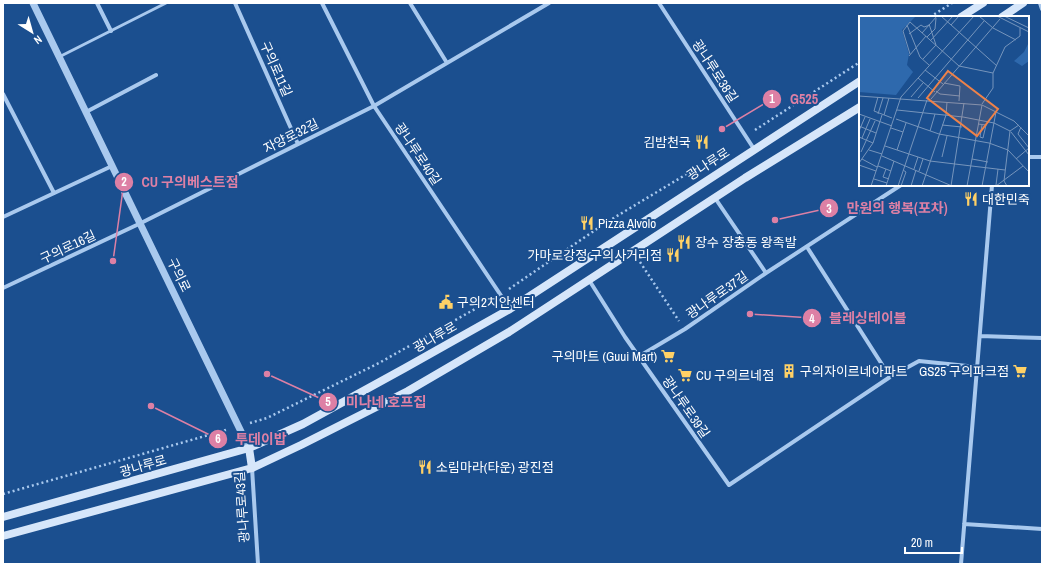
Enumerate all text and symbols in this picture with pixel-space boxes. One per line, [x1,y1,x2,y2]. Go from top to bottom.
north arrow [12,12,52,52]
inset map [859,16,1029,186]
text: N [31,32,45,48]
street label: 광나루로38길 [688,36,742,106]
street label: 구의로11길 [256,39,296,99]
callout: G525 [762,86,826,112]
text: G525 [790,90,819,108]
text: 1 [769,91,775,107]
street label: 자양로32길 [261,115,321,157]
street label: 광나루로40길 [391,120,445,188]
place label: 김밤천국 [643,134,691,151]
restaurant icon: 김밤천국 [694,134,710,150]
street label: 광나루로 [683,144,733,184]
callout: CU 구의베스트점 [114,169,247,195]
text: CU 구의베스트점 [141,173,239,191]
text: 2 [121,174,127,190]
restaurant icon: 대한민죽 [963,191,979,207]
place label: 대한민죽 [982,191,1030,208]
callout: 만원의 행복(포차) [819,195,956,221]
text: 만원의 행복(포차) [847,199,948,217]
text: 3 [826,201,832,217]
restaurant icon: Pizza Alvolo [579,215,595,231]
place label: Pizza Alvolo [598,215,656,232]
street label: 구의로16길 [37,227,99,267]
restaurant icon: 장수 장충동 왕족발 [676,234,692,250]
place label: 장수 장충동 왕족발 [695,234,797,251]
place label: 가마로강정 구의사거리점 [527,247,662,264]
restaurant icon: 가마로강정 구의사거리점 [665,247,681,263]
street label: 구의로 [163,255,195,295]
street label: 광나루로37길 [683,267,751,323]
public building icon: 구의2치안센터 [438,294,454,310]
place label: 구의2치안센터 [457,294,535,311]
callout: 블레싱테이블 [802,305,915,331]
text: 블레싱테이블 [829,309,907,327]
text: 4 [809,311,815,327]
street label: 광나루로 [410,318,460,356]
place label: 구의마트 (Guui Mart) [552,348,657,365]
supermarket icon: 구의마트 (Guui Mart) [660,348,676,364]
building icon: 구의자이르네아파트 [781,363,797,379]
place label: 구의자이르네아파트 [800,363,908,380]
place label: GS25 구의파크점 [919,363,1009,380]
supermarket icon: GS25 구의파크점 [1012,363,1028,379]
supermarket icon: CU 구의르네점 [677,367,693,383]
place label: CU 구의르네점 [696,367,774,384]
street label: 광나루로39길 [658,373,714,441]
callout: 미나네 호프집 [318,389,434,415]
text: 미나네 호프집 [346,393,426,411]
text: 5 [325,394,331,410]
callout: 투데이밥 [208,426,295,452]
text: 투데이밥 [235,430,287,448]
text: 6 [215,431,221,447]
street label: 광나루로 [118,451,168,481]
restaurant icon: 소림마라(타운) 광진점 [417,459,433,475]
place label: 소림마라(타운) 광진점 [436,459,554,476]
street label: 광나루로43길 [231,471,253,543]
scale bar [905,529,962,555]
text: 20 m [911,535,933,551]

